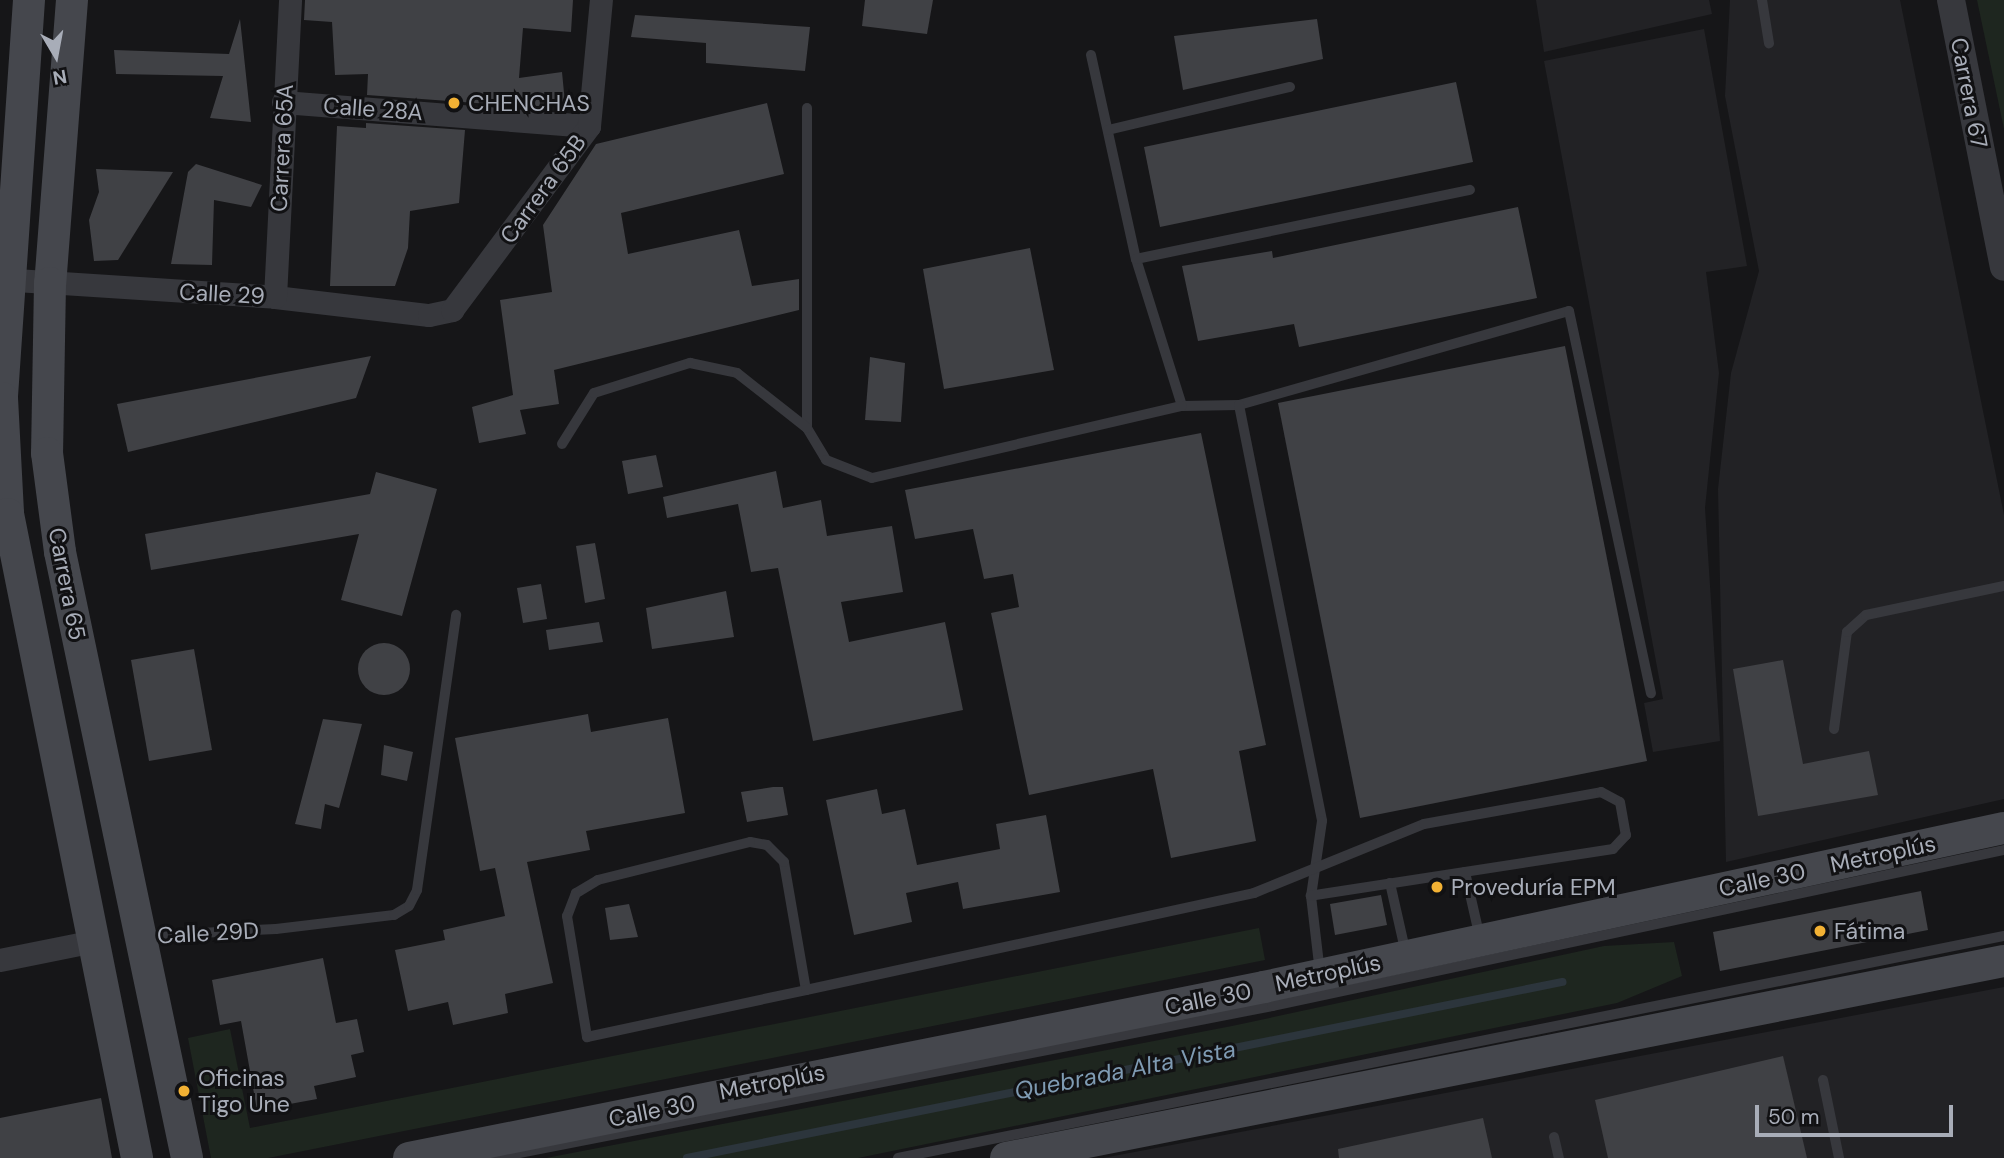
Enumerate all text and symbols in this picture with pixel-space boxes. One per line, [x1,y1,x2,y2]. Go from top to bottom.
north arrow [21,21,91,91]
street label: Carrera 67 [1945,35,1993,151]
text: N [51,64,69,91]
street label: Carrera 65A [265,83,299,213]
place label: CHENCHAS [468,89,590,117]
street label: Calle 28A [322,92,424,126]
marker: CHENCHAS [446,95,462,111]
street label: Carrera 65B [494,129,592,249]
street label: Calle 29 [178,278,266,310]
street label: Carrera 65 [43,526,91,642]
street label: Metroplús [1828,829,1938,879]
street label: Calle 30 [1716,857,1808,903]
place label: Proveduría EPM [1451,873,1616,901]
marker: Proveduría EPM [1429,879,1445,895]
street label: Calle 29D [156,917,260,949]
place label: Fátima [1834,917,1905,945]
marker: Fátima [1812,923,1828,939]
street label: Metroplús [1273,948,1383,998]
street label: Calle 30 [1162,977,1254,1021]
water label: Quebrada Alta Vista [1012,1034,1238,1106]
street label: Metroplús [717,1058,827,1106]
place label: Oficinas Tigo Une [198,1064,290,1118]
marker: Oficinas Tigo Une [176,1083,192,1099]
street label: Calle 30 [606,1089,698,1133]
scale bar [1759,1092,1957,1136]
text: 50 m [1768,1103,1819,1131]

